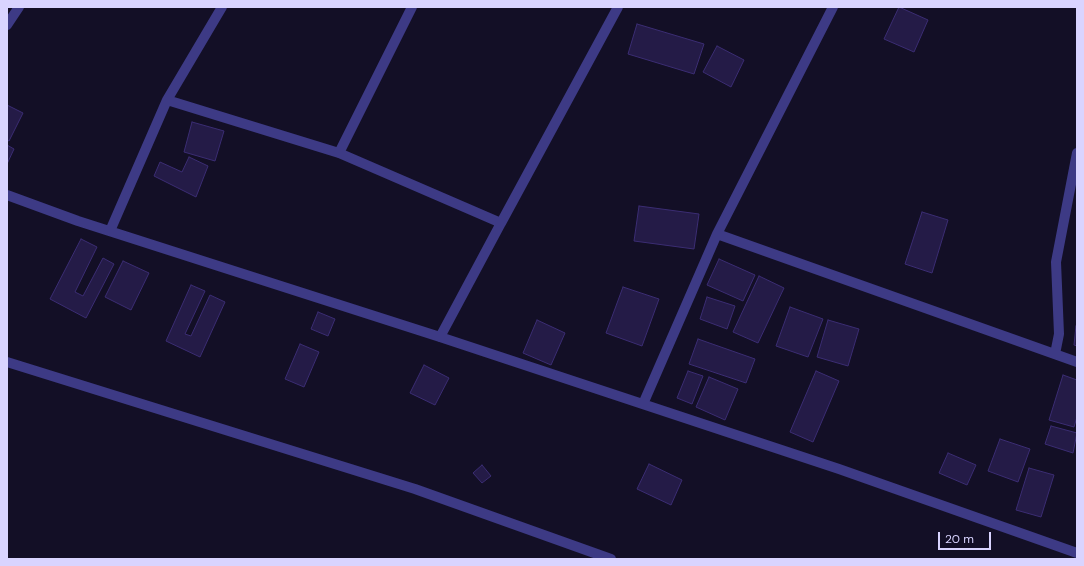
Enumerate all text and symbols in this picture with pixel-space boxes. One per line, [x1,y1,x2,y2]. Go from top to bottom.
scale bar [940,524,993,550]
text: 20 m [945,531,974,547]

